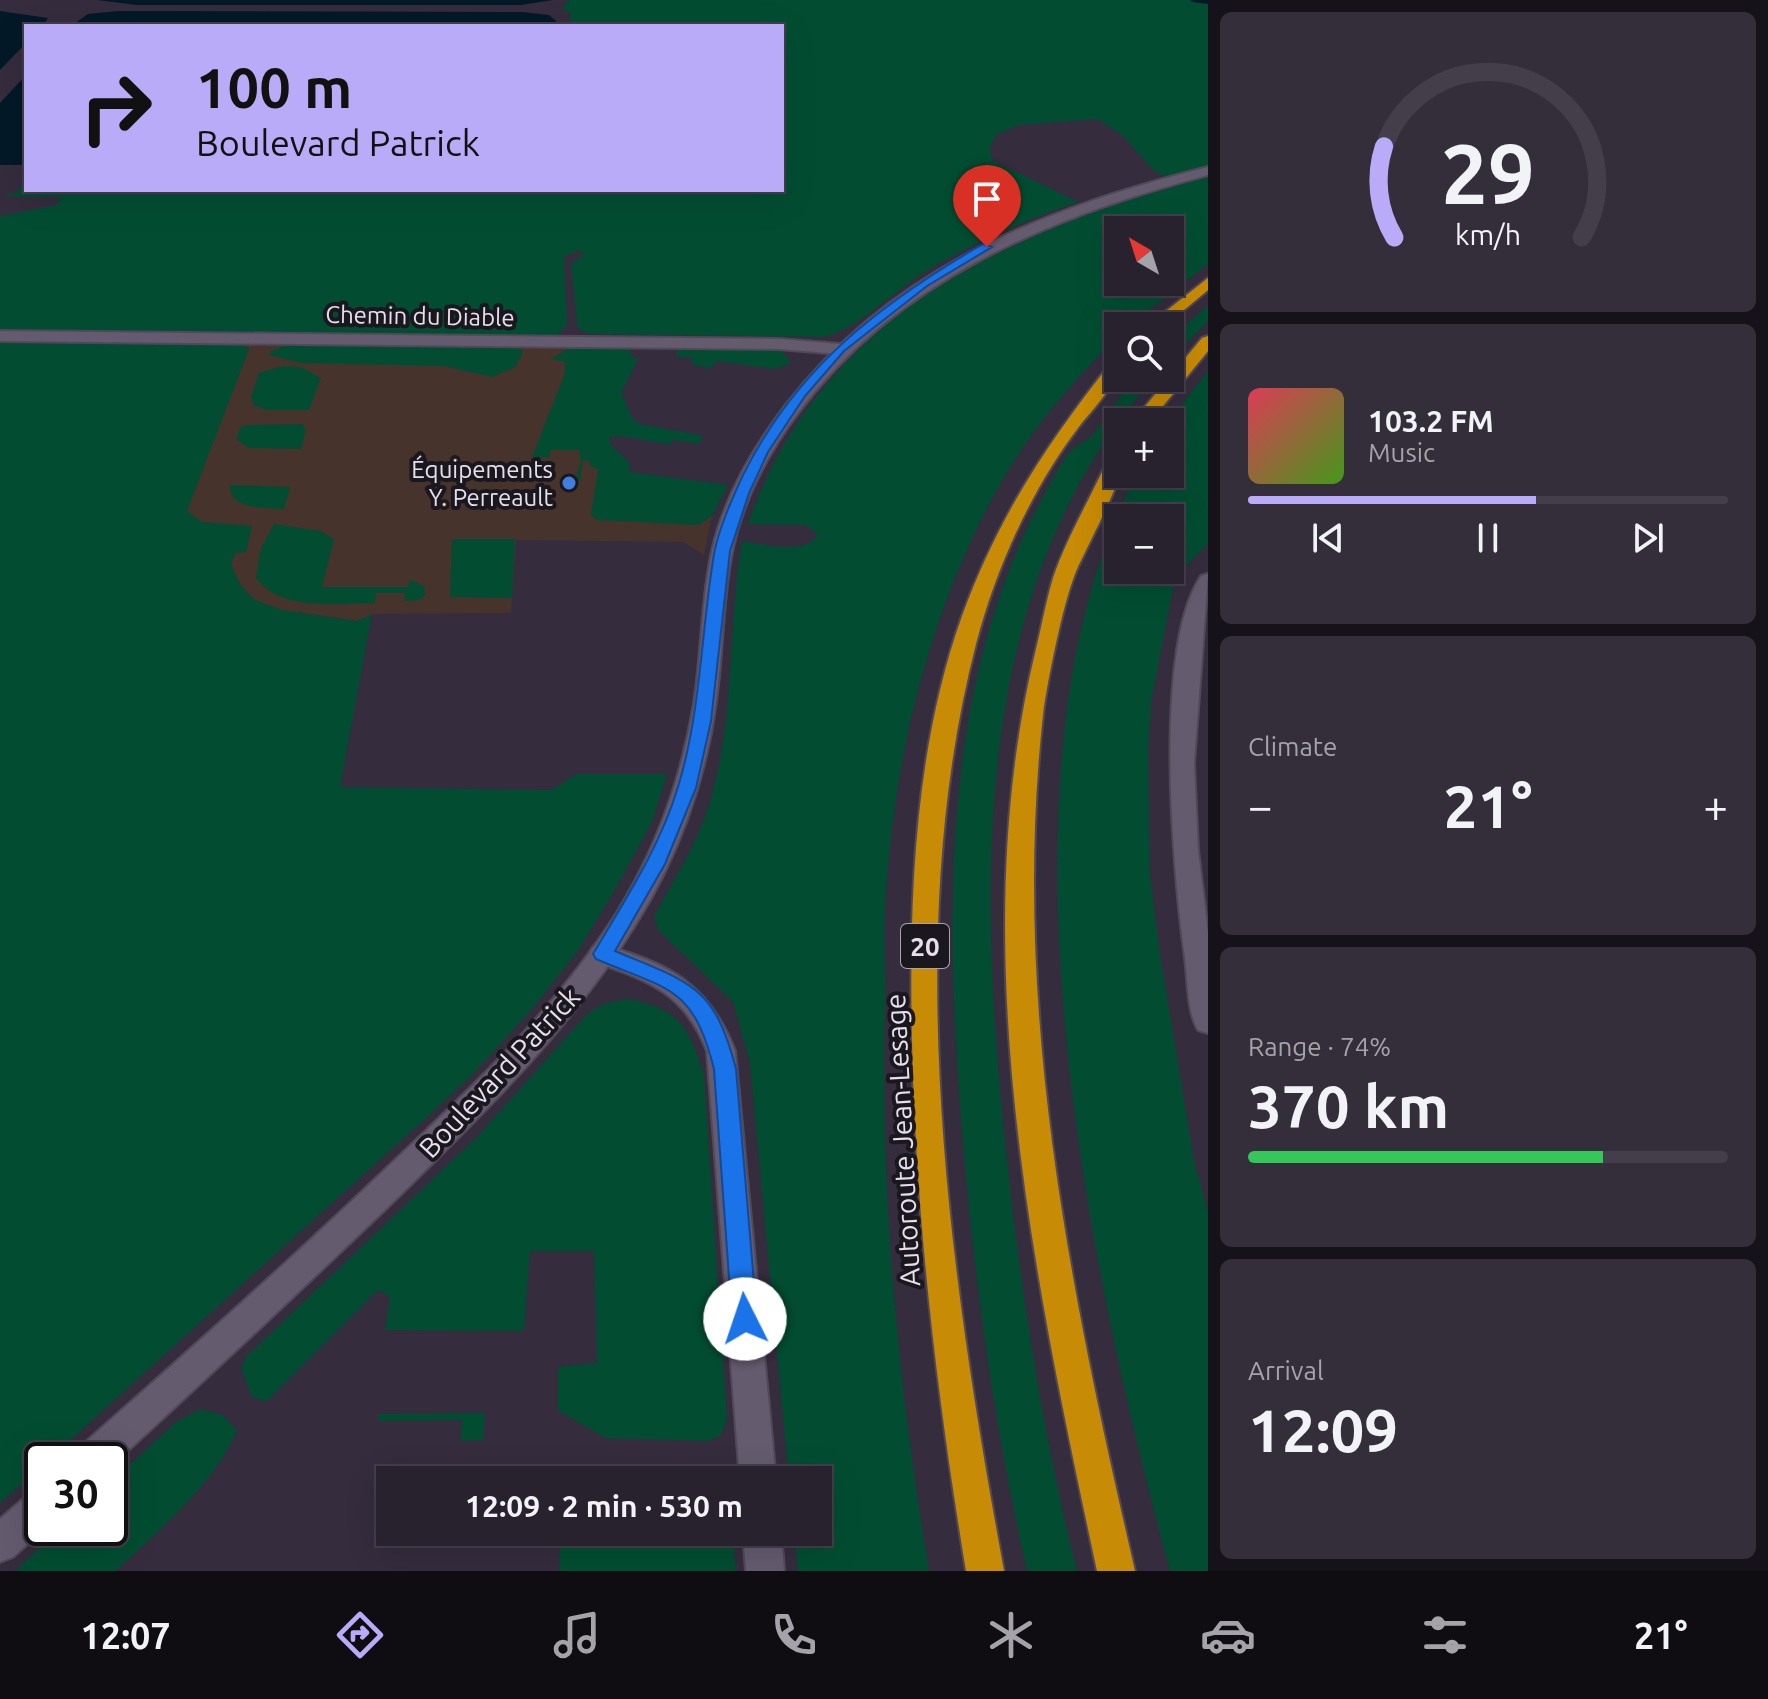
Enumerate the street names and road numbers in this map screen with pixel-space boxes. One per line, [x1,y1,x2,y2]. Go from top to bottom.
street label: Chemin du Diable [325,301,515,331]
road number: 20 [901,924,949,968]
street label: Boulevard Patrick [412,981,586,1163]
street label: Autoroute Jean-Lesage [879,993,925,1287]

